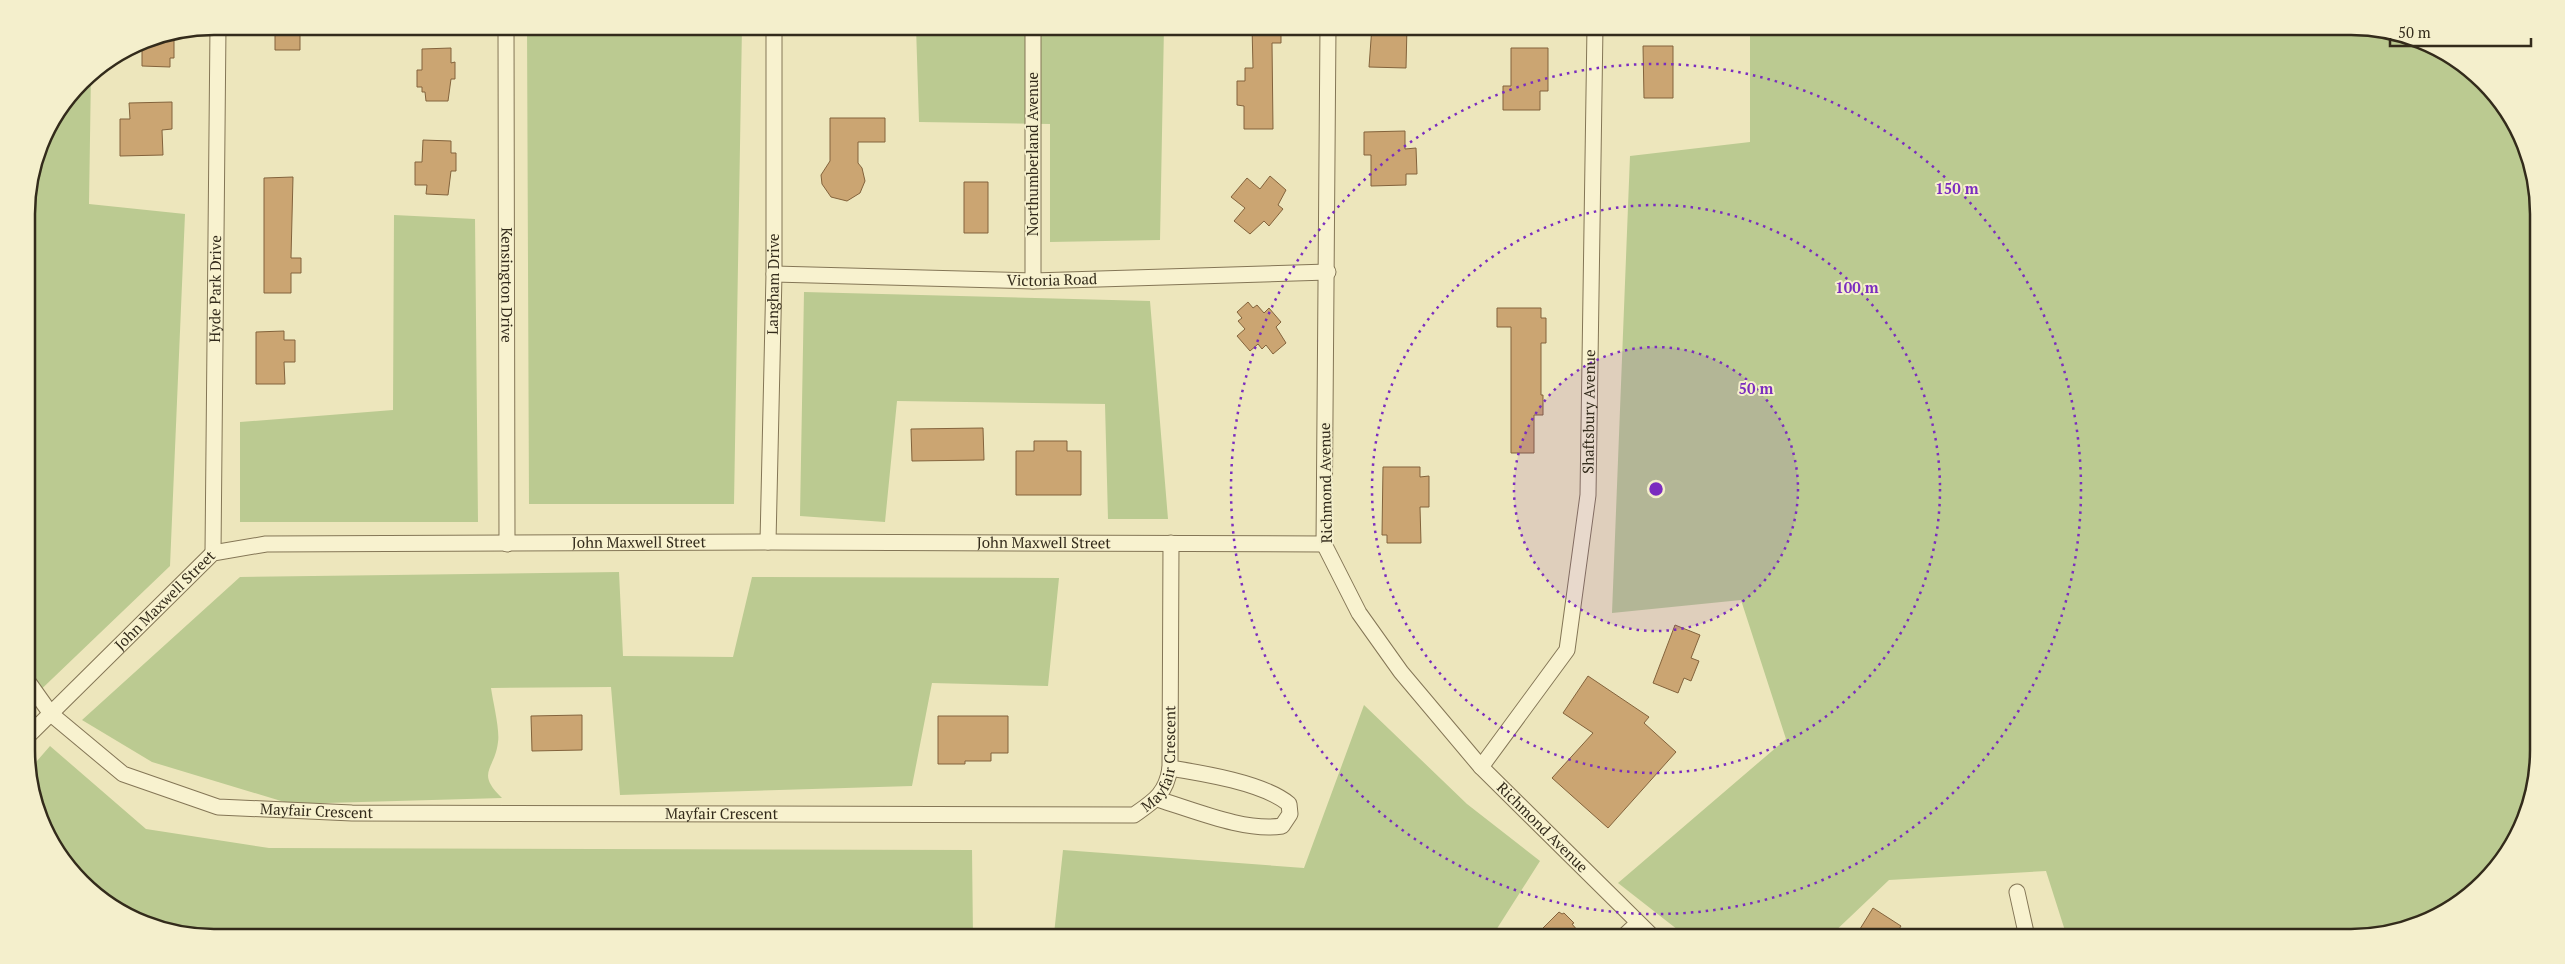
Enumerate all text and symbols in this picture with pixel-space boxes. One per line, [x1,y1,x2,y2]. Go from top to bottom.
scale bar [2390,15,2531,47]
text: 50 m [2398,22,2431,42]
street label: Northumberland Avenue [1022,72,1042,236]
text: 150 m [1935,178,1979,198]
street label: Kensington Drive [497,227,518,343]
street label: Langham Drive [762,233,783,335]
street label: Hyde Park Drive [204,235,225,343]
street label: Victoria Road [1006,268,1097,290]
text: 100 m [1835,277,1879,297]
street label: Shaftsbury Avenue [1577,349,1599,474]
text: 50 m [1739,378,1774,398]
street label: Richmond Avenue [1314,422,1336,544]
centre of rings [1647,480,1665,498]
street label: John Maxwell Street [572,531,706,552]
street label: John Maxwell Street [977,532,1111,552]
street label: John Maxwell Street [110,545,219,654]
street label: Mayfair Crescent [1136,705,1179,816]
street label: Richmond Avenue [1493,777,1593,876]
street label: Mayfair Crescent [260,798,374,822]
street label: Mayfair Crescent [665,803,779,823]

